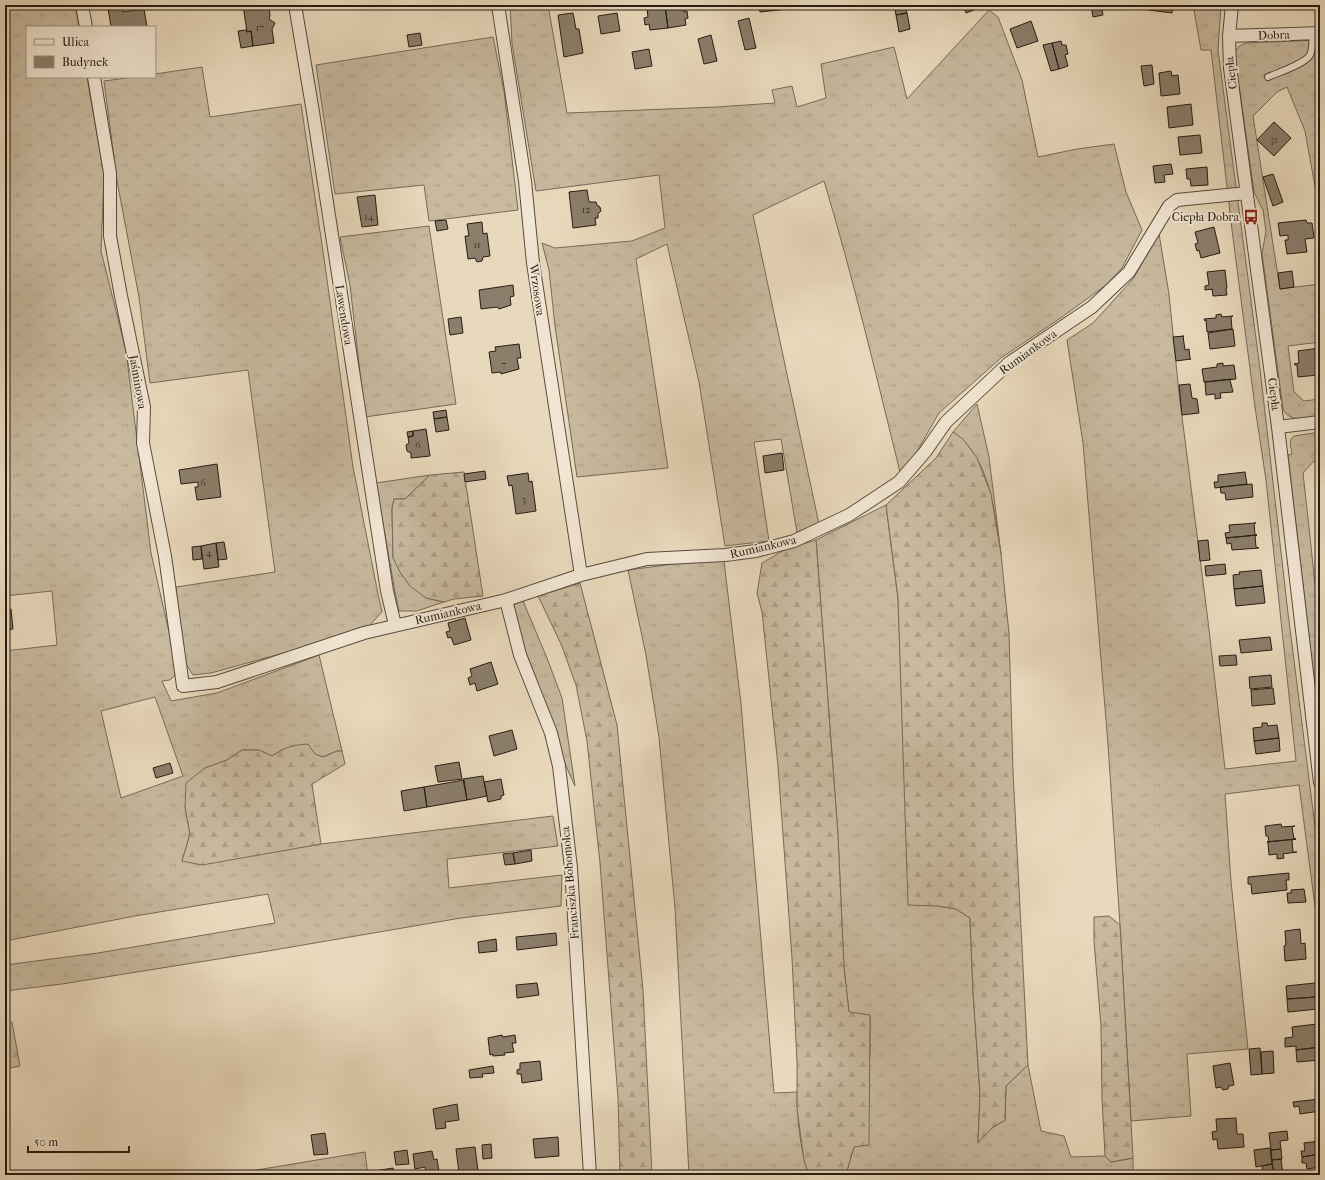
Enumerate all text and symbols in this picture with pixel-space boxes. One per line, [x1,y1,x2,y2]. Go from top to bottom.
house number: 17 [256,22,264,34]
legend [26,26,156,78]
street label: Dobra [1258,27,1291,43]
text: Ulica [62,35,89,49]
text: Budynek [62,55,109,69]
street label: Ciepła [1222,55,1240,90]
house number: 31 [1270,134,1278,146]
house number: 12 [582,204,590,216]
bus stop icon: Ciepła Dobra [1242,208,1260,226]
place label: Ciepła Dobra [1172,210,1239,224]
house number: 14 [364,211,375,223]
house number: 11 [473,239,481,251]
street label: Wrzosowa [526,262,548,317]
street label: Lawendowa [332,284,356,347]
street label: Rumiankowa [997,326,1060,378]
street label: Jaśminowa [126,353,150,411]
house number: 7 [502,359,507,371]
street label: Ciepła [1265,377,1283,412]
house number: 6 [415,439,421,451]
house number: 6 [200,477,206,489]
house number: 3 [522,494,526,506]
street label: Rumiankowa [729,532,798,561]
house number: 4 [206,547,213,559]
street label: Rumiankowa [414,598,483,627]
street label: Franciszka Bohomolca [558,825,582,940]
scale bar [28,1128,129,1154]
text: 50 m [34,1135,58,1149]

